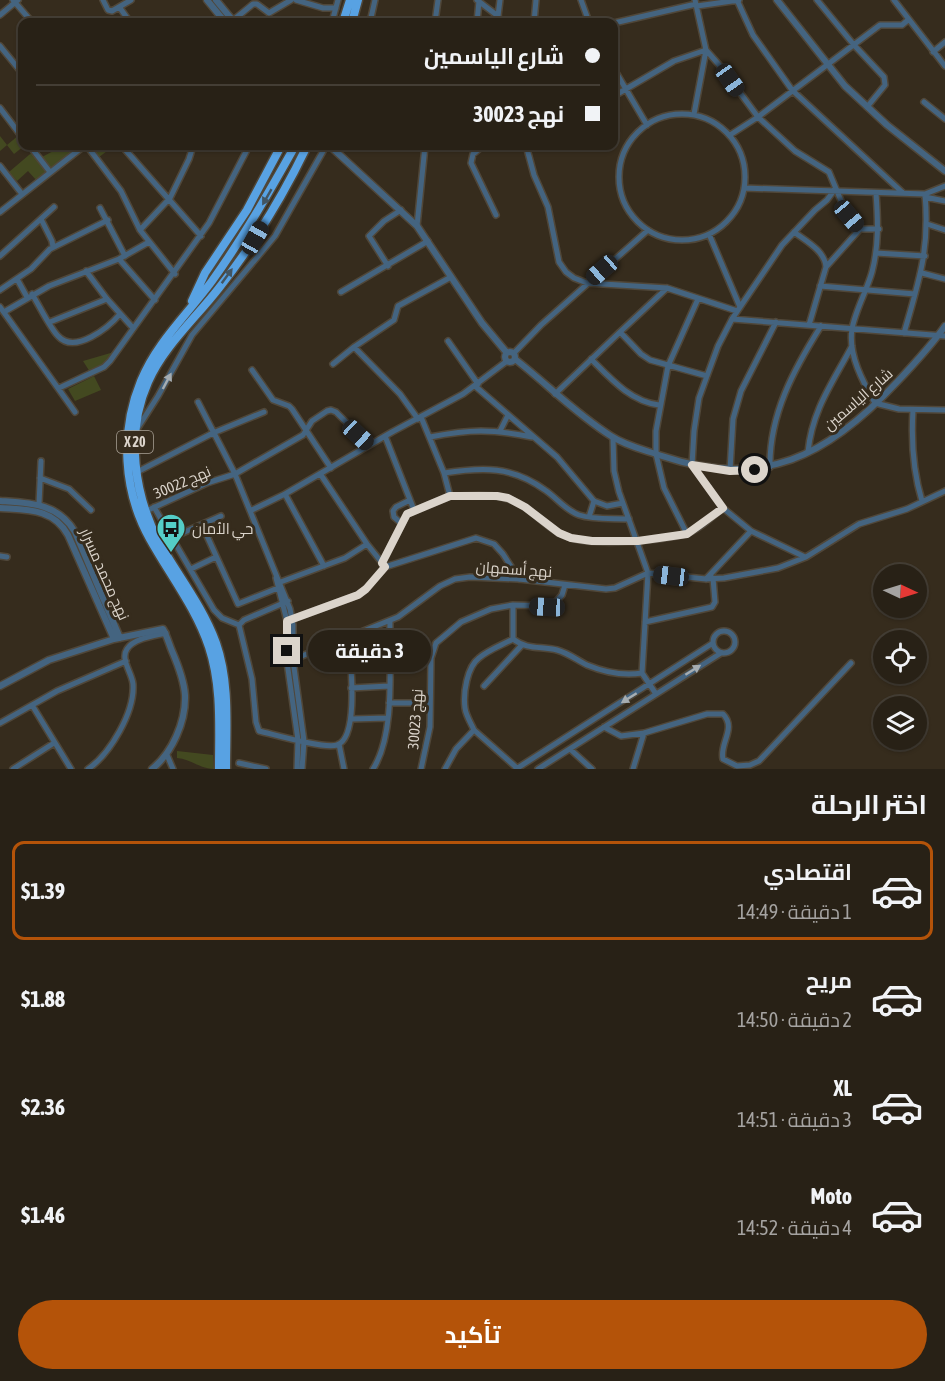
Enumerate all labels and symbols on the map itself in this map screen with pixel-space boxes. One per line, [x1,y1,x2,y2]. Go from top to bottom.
car [712,60,748,100]
one-way arrow [262,188,272,205]
car [831,196,867,236]
car [238,218,272,258]
car [583,251,621,289]
one-way arrow [221,269,233,285]
street label: شارع الياسمين [820,365,898,436]
one-way arrow [162,372,172,389]
car [339,416,377,454]
road number: X 20 [117,431,153,453]
route start [741,456,768,483]
street label: نهج 30022 [151,462,214,504]
bus stop icon: حي الأمان [155,512,187,554]
place label: حي الأمان [192,520,253,541]
street label: نهج محمد مسرار [74,524,133,624]
street label: نهج أسمهان [475,557,553,583]
north arrow [873,564,927,618]
car [652,565,690,587]
car [529,597,565,617]
callout: 3 دقيقة [308,630,431,672]
route end [273,637,300,664]
one-way arrow [685,665,701,676]
street label: نهج 30023 [404,688,429,750]
one-way arrow [620,692,637,703]

